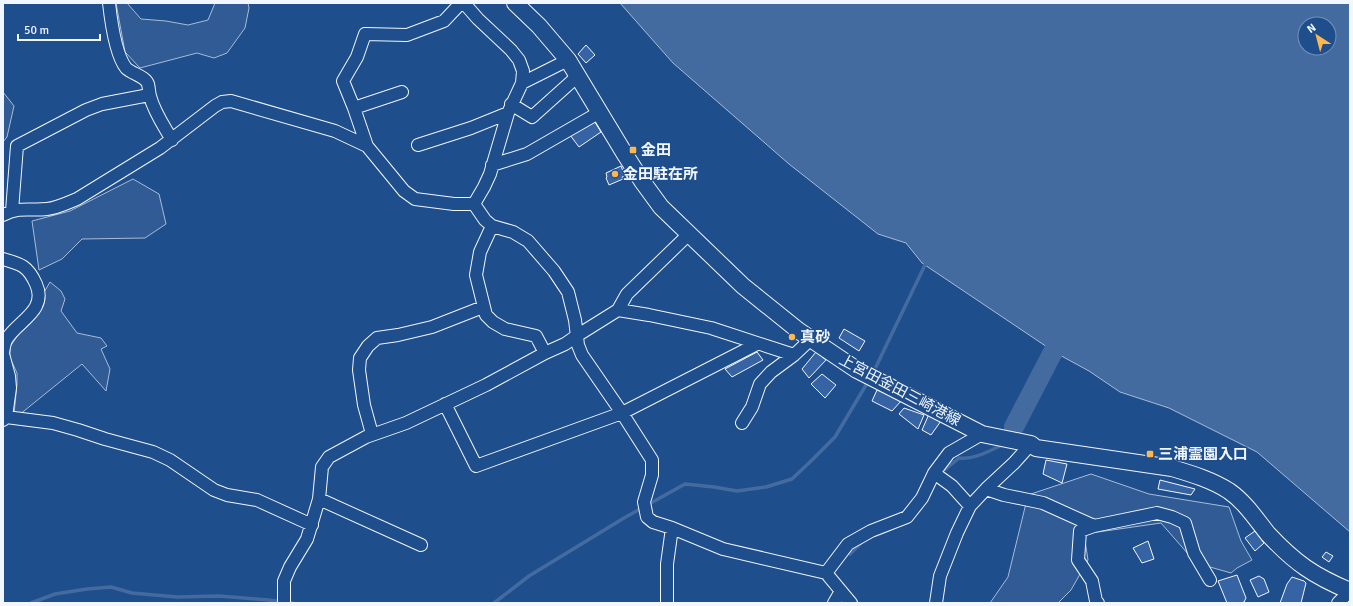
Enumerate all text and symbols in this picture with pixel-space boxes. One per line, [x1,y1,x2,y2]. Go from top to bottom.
scale bar [18,16,100,42]
north arrow [1297,16,1337,56]
text: N [1304,21,1318,36]
text: 50 m [24,23,49,38]
place label: 金田 [641,141,671,159]
marker: 金田 [628,145,638,155]
place label: 金田駐在所 [623,165,698,183]
marker: 金田駐在所 [610,169,620,179]
place label: 真砂 [800,328,830,346]
marker: 真砂 [787,332,797,342]
street label: 上宮田金田三崎港線 [836,350,964,430]
place label: 三浦霊園入口 [1158,445,1248,463]
marker: 三浦霊園入口 [1145,449,1155,459]

